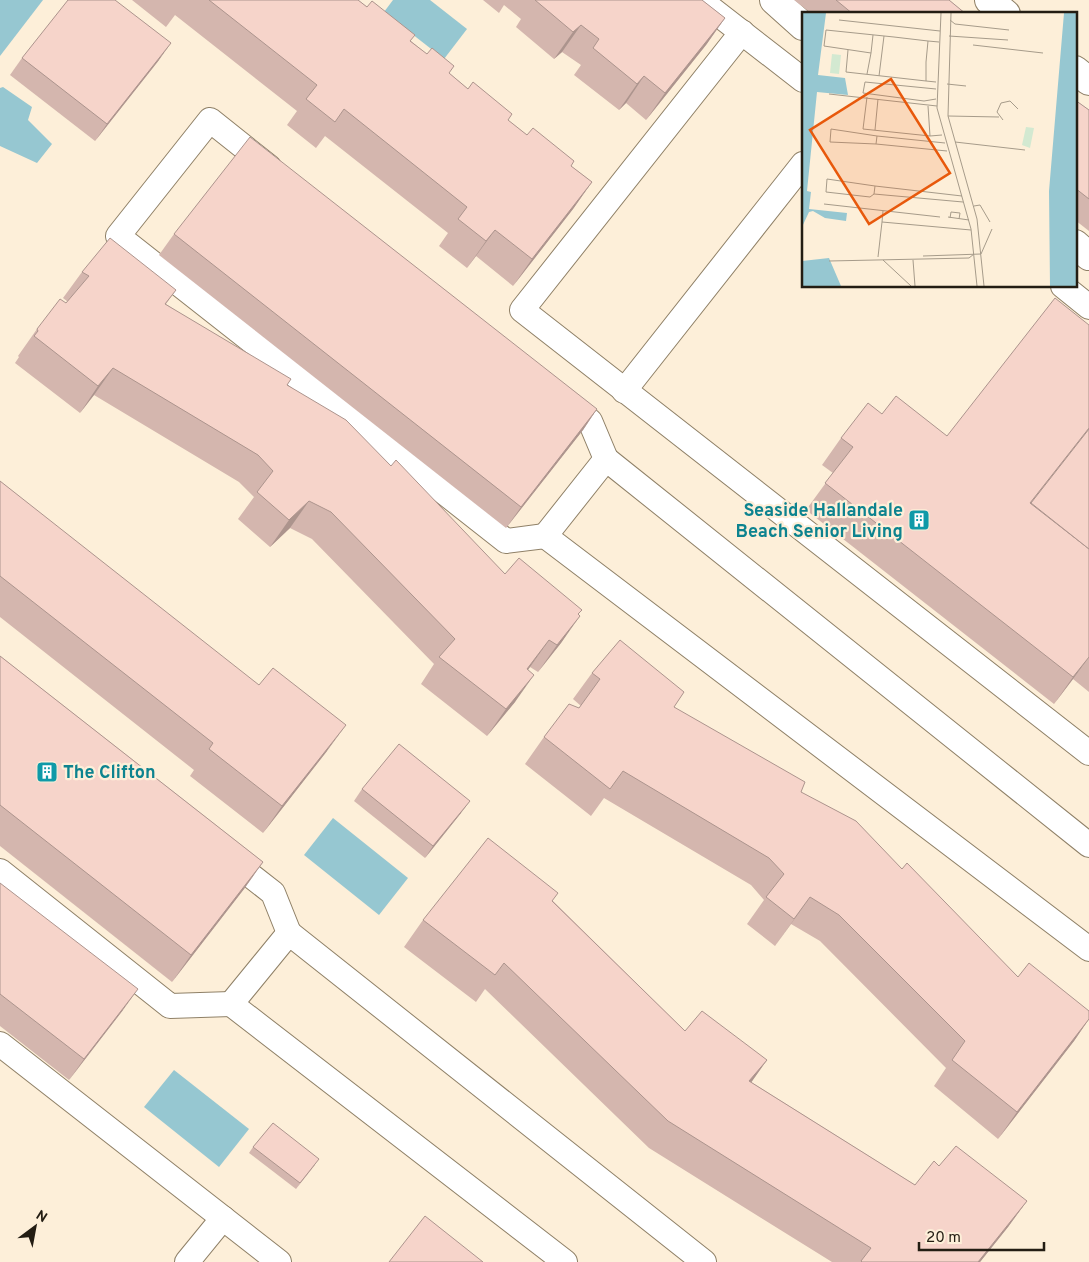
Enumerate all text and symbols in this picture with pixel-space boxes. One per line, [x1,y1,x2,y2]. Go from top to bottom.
inset map [802,12,1076,288]
place label: Seaside Hallandale Beach Senior Living [735,500,903,544]
building icon: Seaside Hallandale Beach Senior Living [907,508,931,532]
building icon: The Clifton [35,760,59,784]
place label: The Clifton [63,762,156,785]
north arrow [10,1202,60,1252]
text: N [32,1207,50,1227]
scale bar [919,1220,1044,1252]
text: 20 m [926,1229,961,1248]

